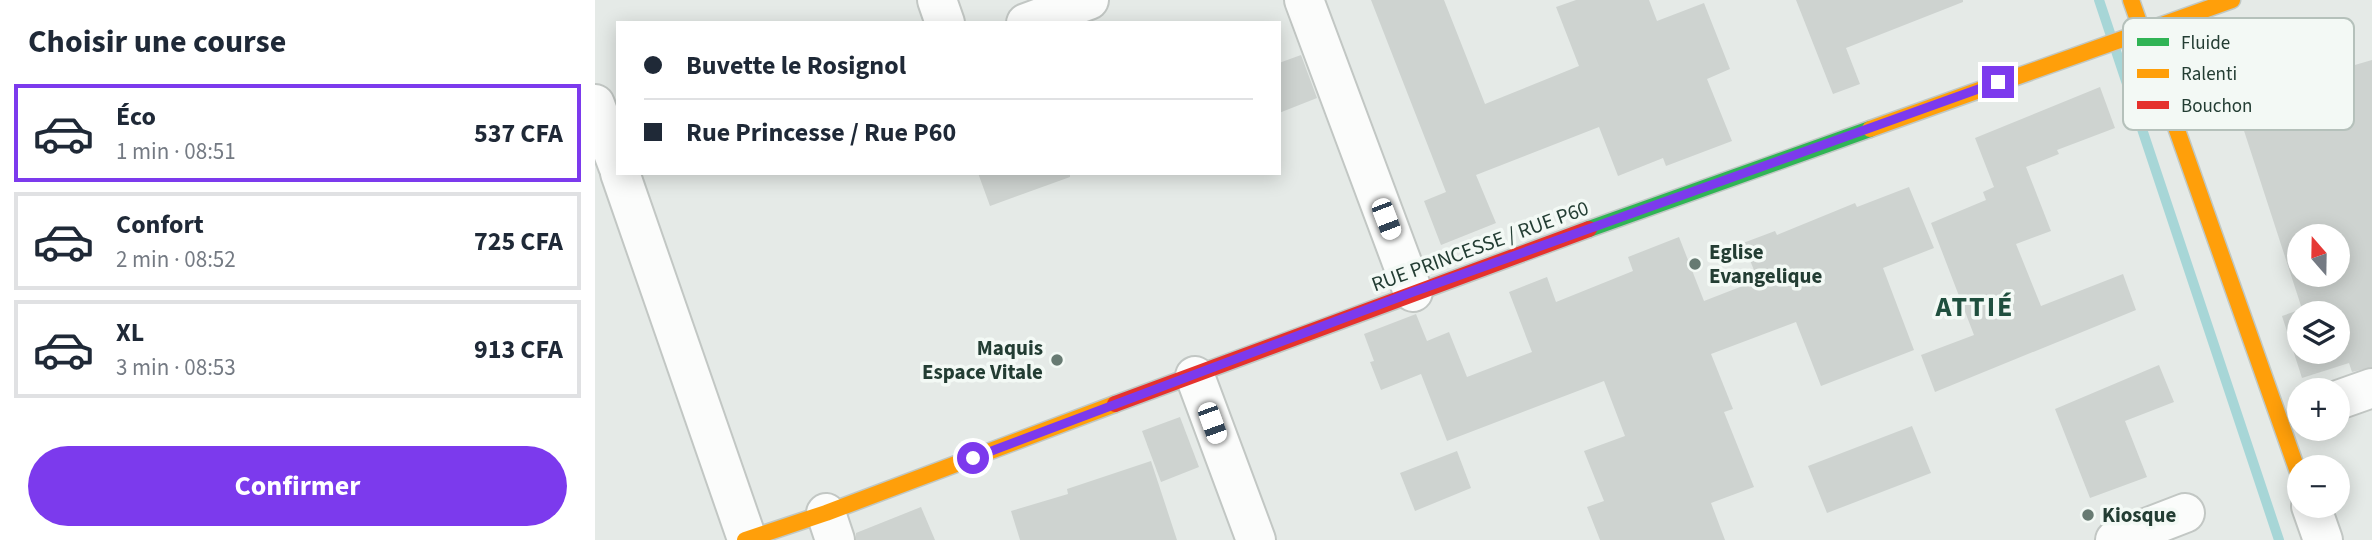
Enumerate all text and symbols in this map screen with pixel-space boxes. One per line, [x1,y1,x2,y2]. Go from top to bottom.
legend [2123,18,2354,130]
text: Choisir une course [28,19,286,65]
text: Fluide [2181,30,2230,57]
text: Buvette le Rosignol [686,47,906,84]
text: Ralenti [2181,61,2237,88]
route end [1982,66,2014,98]
text: Bouchon [2181,93,2253,120]
text: Éco [116,98,156,135]
icon: car [32,102,95,165]
text: Rue Princesse / Rue P60 [686,114,956,151]
text: 537 CFA [474,115,563,152]
text: 1 min · 08:51 [116,135,236,168]
street label: RUE PRINCESSE / RUE P60 [1367,193,1593,299]
car [1369,196,1404,242]
text: Confort [116,206,204,243]
icon: car [32,210,95,273]
text: 725 CFA [474,223,563,260]
north arrow [2287,224,2350,287]
map controls [2287,224,2350,518]
place label: Eglise Evangelique [1709,237,1822,291]
text: 2 min · 08:52 [116,243,236,276]
marker: Eglise Evangelique [1687,256,1703,272]
district label: ATTIÉ [1935,287,2014,327]
button: layers [2287,301,2350,364]
text: XL [116,314,144,351]
icon: car [32,318,95,381]
text: 913 CFA [474,331,563,368]
place label: Maquis Espace Vitale [922,333,1043,387]
text: 3 min · 08:53 [116,351,236,384]
marker: Maquis Espace Vitale [1049,352,1065,368]
button: + [2287,378,2350,441]
car [1195,400,1230,446]
route start [957,442,989,474]
button: Confirmer [28,446,567,526]
button: − [2287,455,2350,518]
place label: Kiosque [2102,500,2177,530]
marker: Kiosque [2080,507,2096,523]

